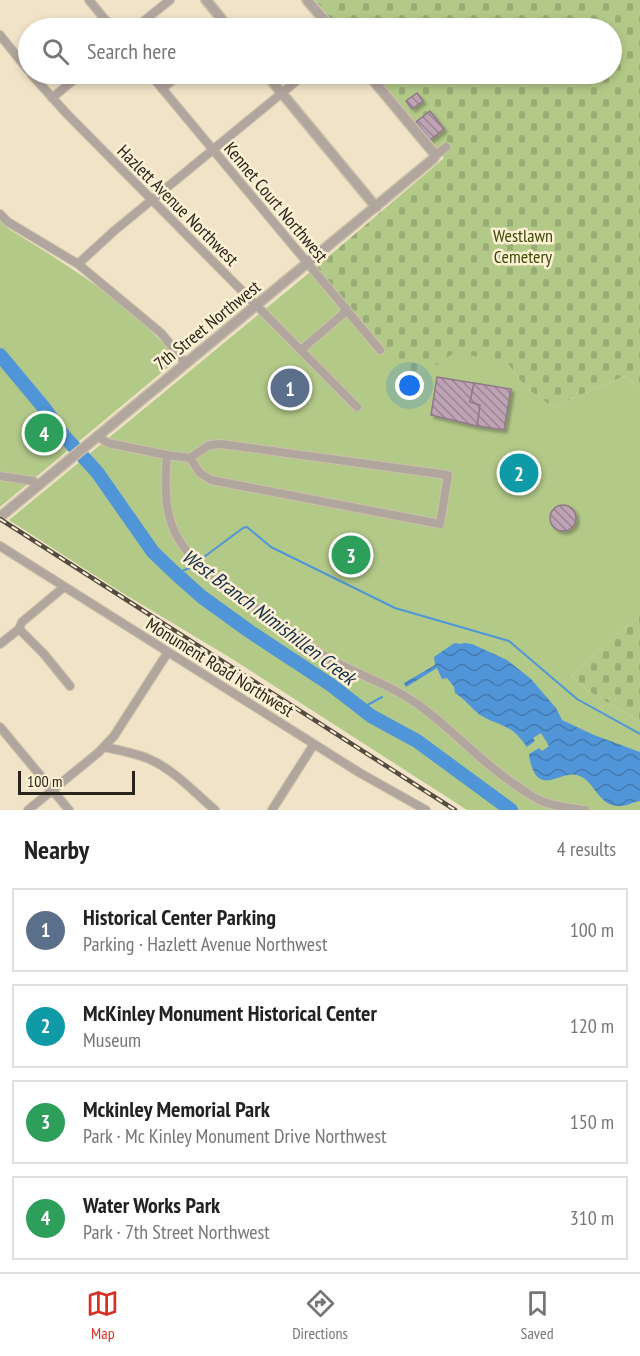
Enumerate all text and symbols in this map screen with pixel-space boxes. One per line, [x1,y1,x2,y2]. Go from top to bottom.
search box [18,18,622,84]
icon: search [39,35,72,68]
text: Search here [87,37,176,65]
street label: Kennet Court Northwest [219,137,333,267]
street label: Hazlett Avenue Northwest [113,140,243,270]
park label: Westlawn Cemetery [493,224,553,268]
street label: 7th Street Northwest [149,275,265,375]
pin: 1 [270,366,310,410]
your location [395,371,424,400]
pin: 4 [24,410,63,456]
pin: 2 [500,450,538,496]
pin: 3 [332,532,370,578]
water label: West Branch Nimishillen Creek [177,543,363,692]
street label: Monument Road Northwest [142,612,298,722]
scale bar [18,768,135,796]
text: 100 m [27,771,62,791]
text: Nearby [24,833,89,866]
text: 4 results [557,836,616,862]
text: Historical Center Parking [83,903,276,931]
text: 1 [41,917,50,943]
text: 100 m [570,917,614,943]
text: Parking · Hazlett Avenue Northwest [83,931,327,957]
text: McKinley Monument Historical Center [83,999,377,1027]
text: 2 [41,1013,50,1039]
text: 120 m [570,1013,614,1039]
text: Museum [83,1027,141,1053]
text: Mckinley Memorial Park [83,1095,270,1123]
text: 3 [41,1109,50,1135]
text: 150 m [570,1109,614,1135]
text: Park · Mc Kinley Monument Drive Northwest [83,1123,386,1149]
text: Water Works Park [83,1191,220,1219]
text: 4 [41,1205,50,1231]
text: 310 m [570,1205,614,1231]
text: Park · 7th Street Northwest [83,1219,270,1245]
tab: Map [86,1287,119,1343]
tab: Directions [292,1287,348,1343]
tab: Saved [521,1287,554,1343]

